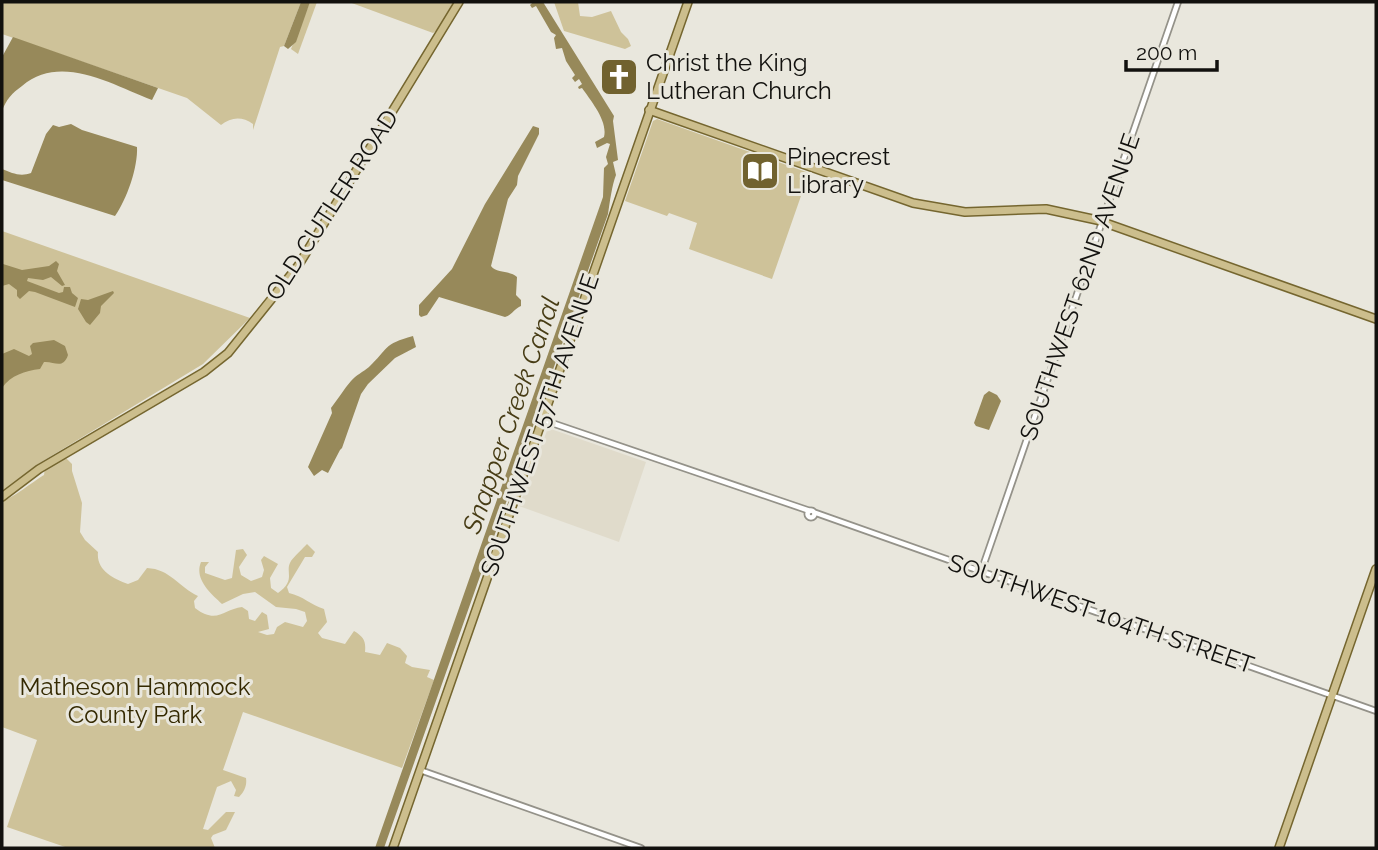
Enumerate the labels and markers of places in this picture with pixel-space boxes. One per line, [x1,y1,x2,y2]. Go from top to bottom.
place label: Christ the King Lutheran Church [646,48,832,105]
church icon: Christ the King Lutheran Church [598,56,640,98]
place label: Pinecrest Library [787,142,890,199]
library icon: Pinecrest Library [739,150,781,192]

